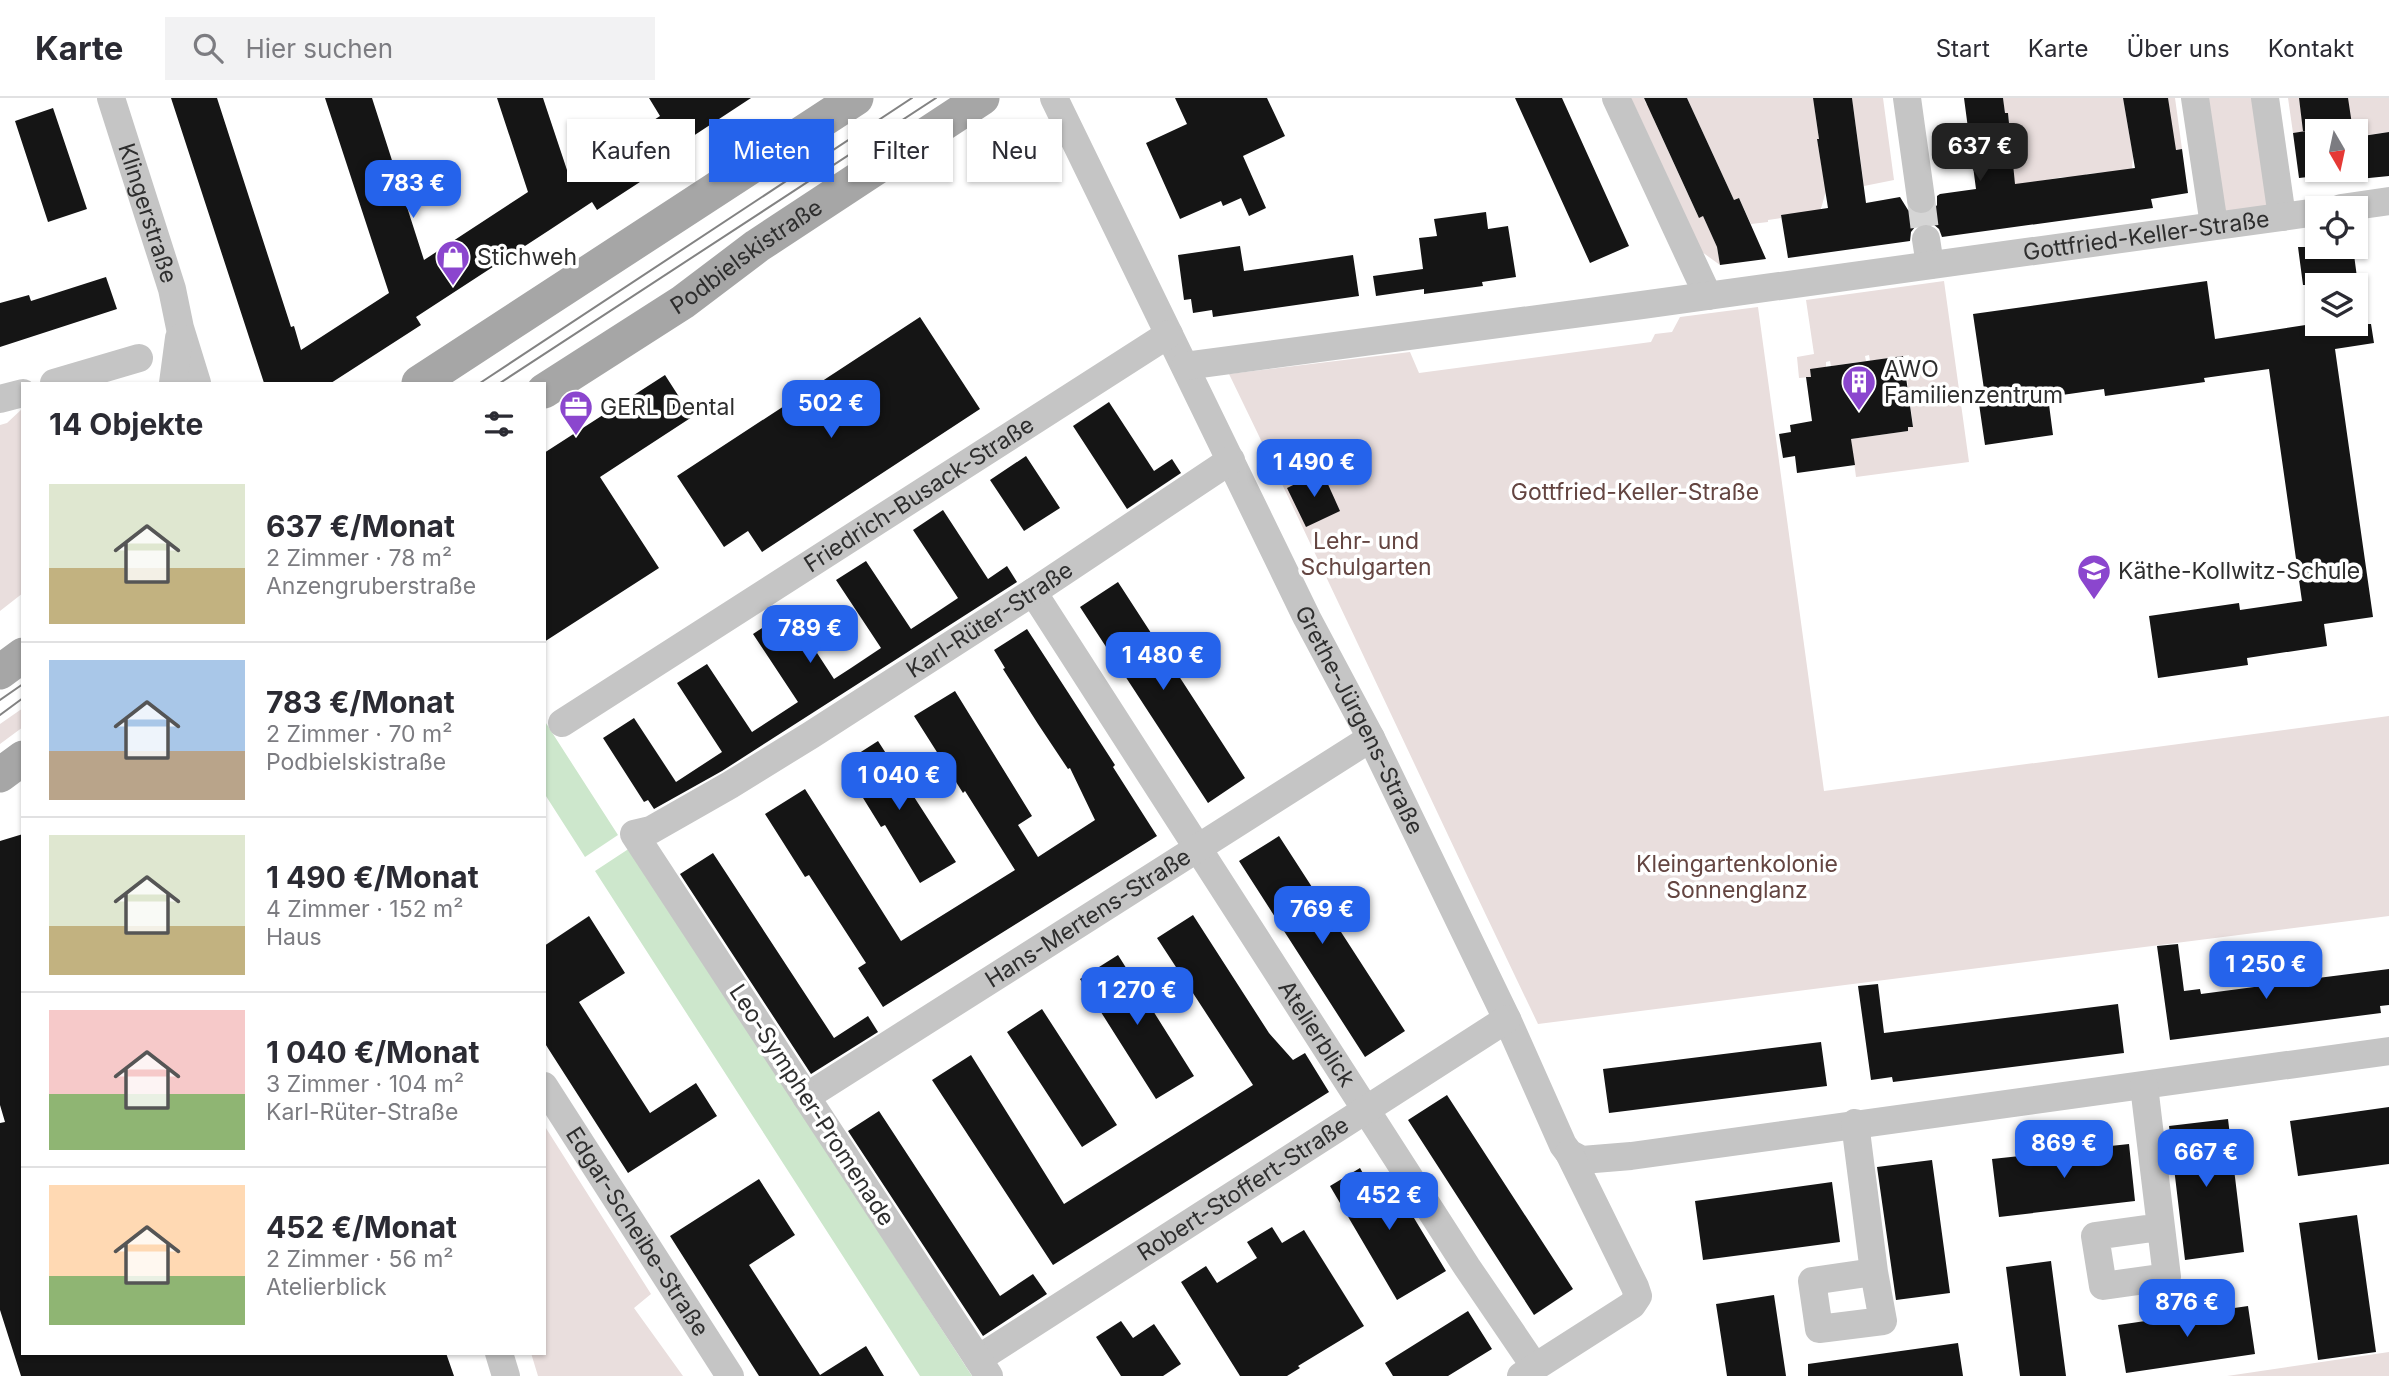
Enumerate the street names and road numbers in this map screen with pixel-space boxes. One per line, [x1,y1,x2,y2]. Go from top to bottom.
street label: Klingerstraße [112,140,183,287]
street label: Podbielskistraße [665,193,828,320]
street label: Gottfried-Keller-Straße [2021,205,2271,266]
street label: Friedrich-Busack-Straße [799,410,1039,578]
street label: Karl-Rüter-Straße [901,556,1078,684]
street label: Grethe-Jürgens-Straße [1289,601,1430,839]
street label: Hans-Mertens-Straße [980,842,1196,994]
street label: Atelierblick [1272,975,1362,1092]
street label: Leo-Sympher-Promenade [723,979,901,1231]
street label: Robert-Stoffert-Straße [1132,1111,1354,1267]
street label: Edgar-Scheibe-Straße [560,1122,715,1342]

